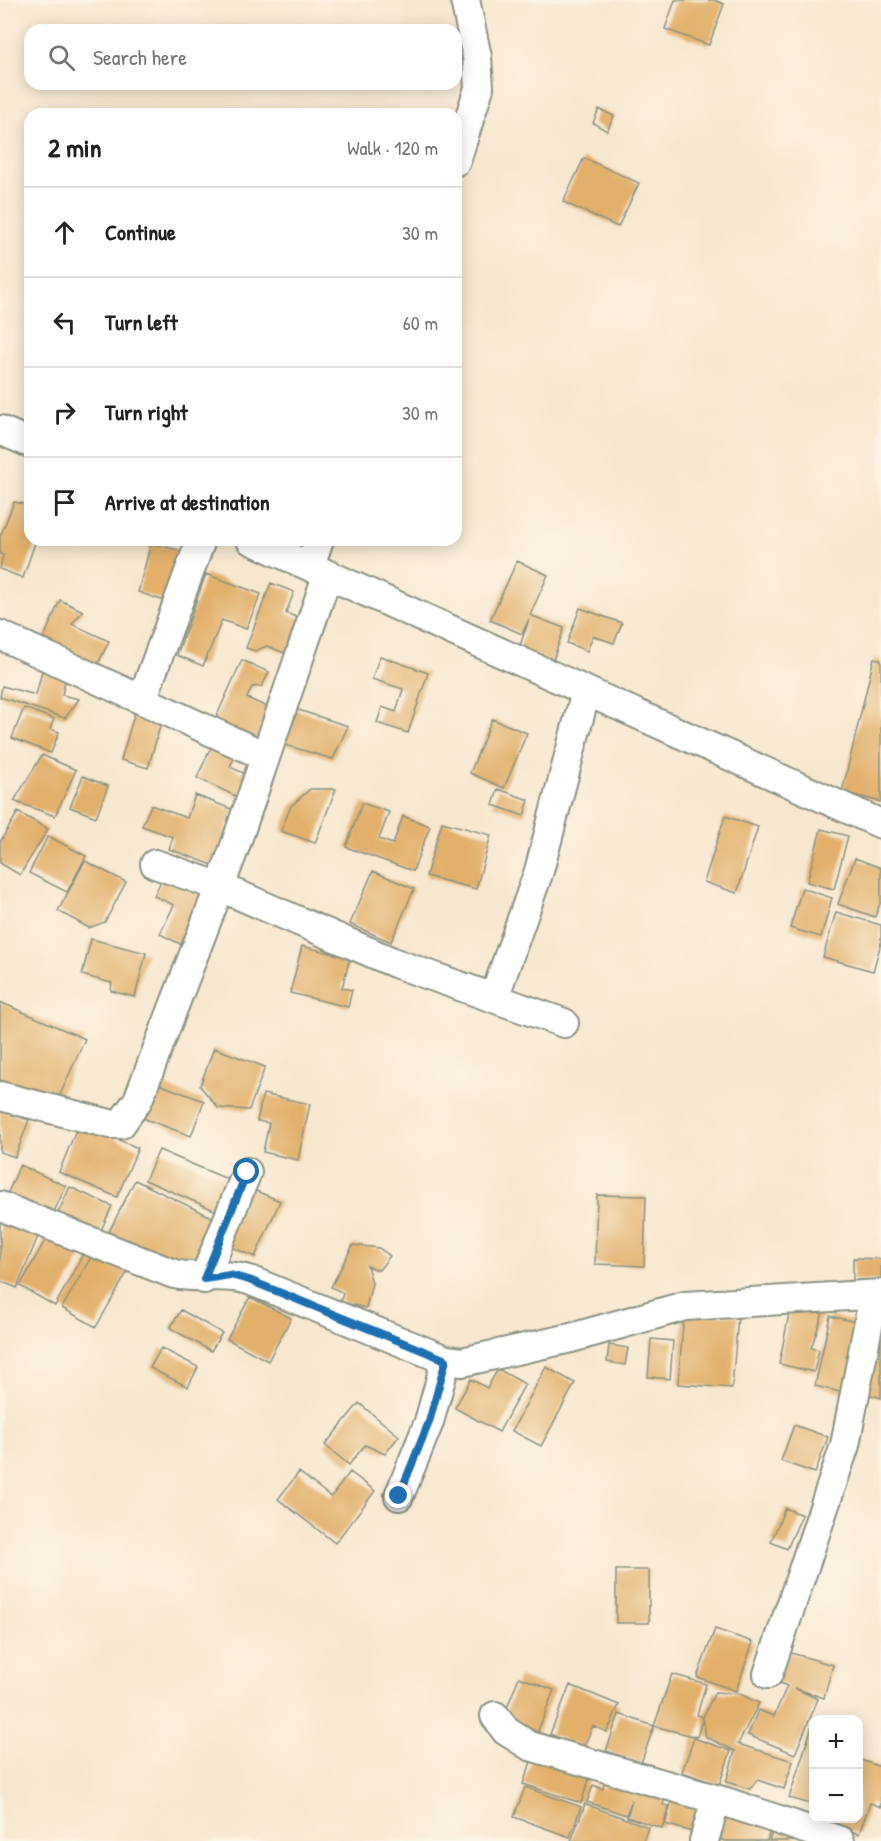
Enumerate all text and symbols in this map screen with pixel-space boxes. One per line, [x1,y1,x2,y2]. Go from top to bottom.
search box [24,24,462,90]
icon: search [45,41,78,74]
text: Search here [93,42,187,72]
text: 2 min [48,130,101,165]
text: Walk · 120 m [347,134,438,161]
icon: ahead [48,216,81,249]
text: Continue [105,217,176,247]
text: 30 m [402,219,438,246]
icon: left [48,306,81,339]
text: Turn left [105,307,178,337]
text: 60 m [403,309,438,336]
icon: right [48,396,81,429]
text: Turn right [105,397,188,427]
text: 30 m [402,399,438,426]
icon: arrive [48,486,81,519]
text: Arrive at destination [105,487,270,517]
route start [233,1158,259,1184]
route end [385,1482,411,1508]
map controls [809,1715,863,1823]
button: + [809,1715,863,1769]
button: − [809,1769,863,1823]

